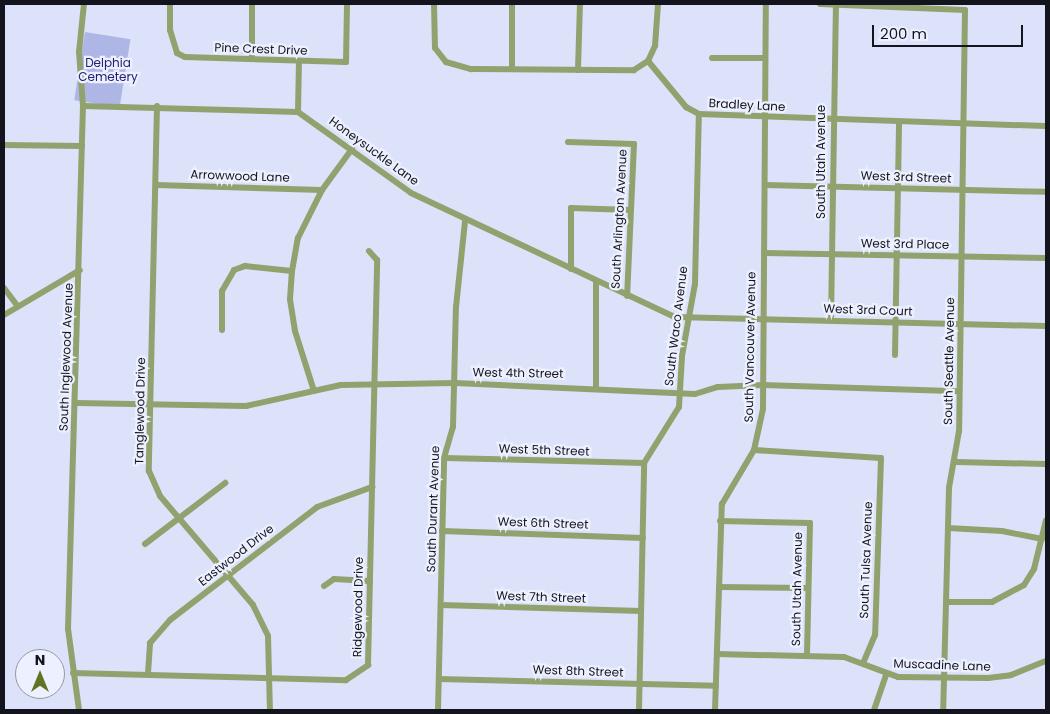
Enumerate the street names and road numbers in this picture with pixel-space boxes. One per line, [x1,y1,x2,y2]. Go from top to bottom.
street label: Pine Crest Drive [214,40,308,58]
street label: Bradley Lane [708,96,786,114]
street label: South Utah Avenue [814,105,828,219]
street label: Honeysuckle Lane [326,114,422,188]
street label: South Arlington Avenue [608,149,630,289]
street label: Arrowwood Lane [190,167,290,185]
street label: West 3rd Street [860,168,952,186]
street label: West 3rd Place [861,236,949,252]
street label: South Waco Avenue [661,265,691,387]
street label: South Vancouver Avenue [741,271,759,423]
street label: South Inglewood Avenue [56,283,76,431]
street label: South Seattle Avenue [941,297,957,425]
street label: West 3rd Court [823,301,913,319]
street label: Tanglewood Drive [132,357,148,465]
street label: West 4th Street [472,365,564,381]
street label: West 5th Street [498,441,590,459]
street label: South Durant Avenue [424,445,442,573]
street label: South Tulsa Avenue [857,501,875,619]
street label: West 6th Street [497,514,589,532]
street label: Eastwood Drive [196,521,276,589]
street label: South Utah Avenue [789,532,805,646]
street label: Ridgewood Drive [350,557,366,657]
street label: West 7th Street [496,588,586,606]
street label: Muscadine Lane [893,656,991,674]
street label: West 8th Street [532,662,624,680]

